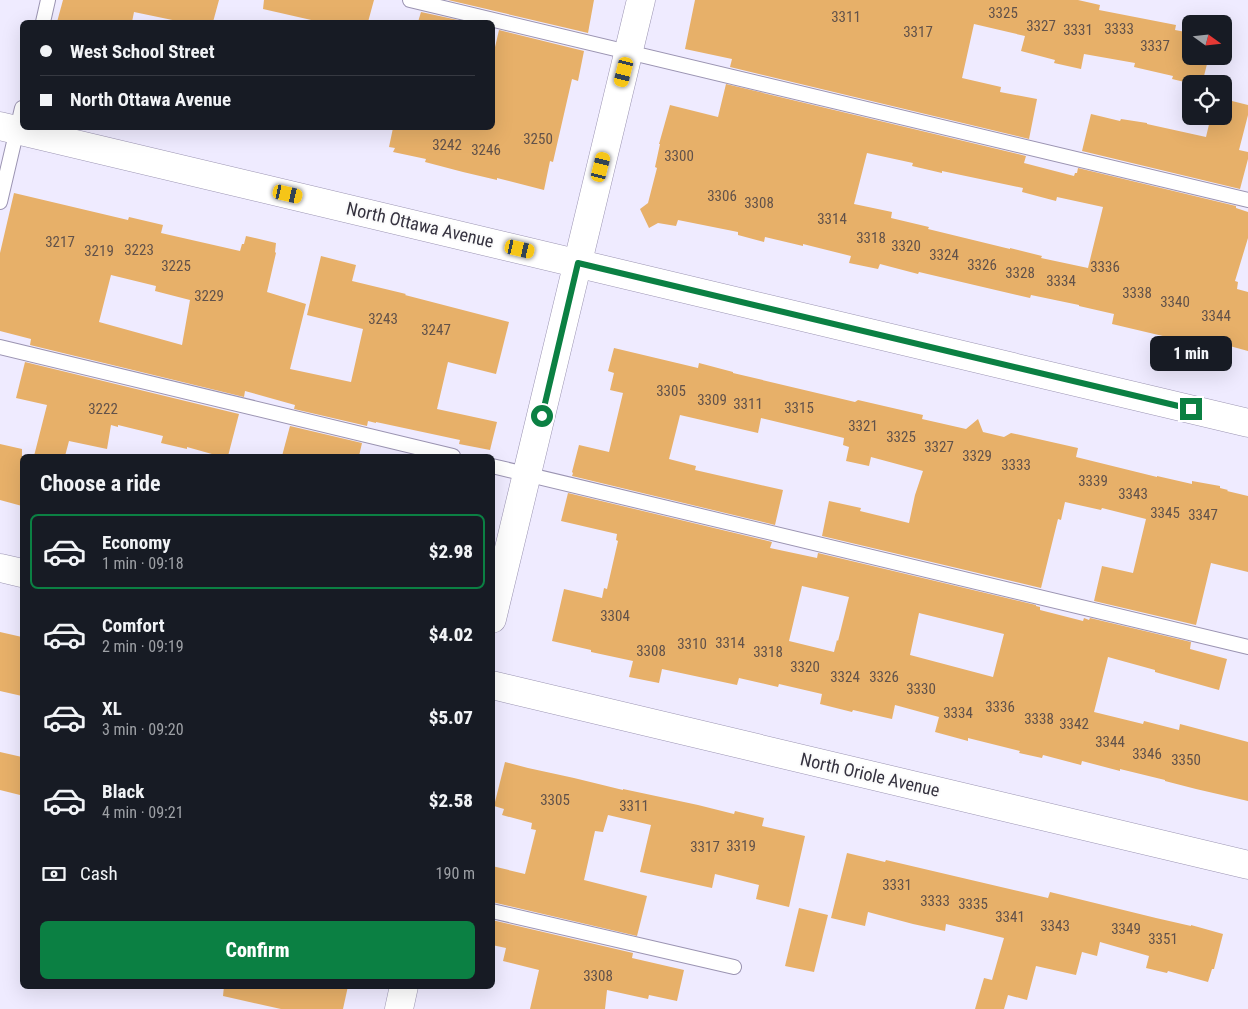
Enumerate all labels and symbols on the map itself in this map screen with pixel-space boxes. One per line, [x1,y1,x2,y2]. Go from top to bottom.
house number: 3325 [988,4,1018,22]
house number: 3311 [831,8,861,26]
north arrow [1182,15,1232,65]
house number: 3327 [1026,17,1056,35]
house number: 3333 [1104,20,1134,38]
house number: 3331 [1063,21,1093,39]
house number: 3317 [903,23,933,41]
house number: 3337 [1140,37,1170,55]
car [613,56,634,88]
house number: 3250 [523,130,553,148]
house number: 3242 [432,136,462,154]
house number: 3246 [471,141,501,159]
house number: 3300 [664,147,694,165]
car [590,151,611,183]
car [271,183,304,205]
house number: 3306 [707,187,737,205]
house number: 3308 [744,194,774,212]
street label: North Ottawa Avenue [344,197,496,252]
house number: 3314 [817,210,847,228]
house number: 3318 [856,229,886,247]
house number: 3217 [45,233,75,251]
house number: 3320 [891,237,921,255]
car [503,238,536,260]
house number: 3223 [124,241,154,259]
house number: 3219 [84,242,114,260]
house number: 3324 [929,246,959,264]
house number: 3326 [967,256,997,274]
house number: 3225 [161,257,191,275]
house number: 3336 [1090,258,1120,276]
house number: 3328 [1005,264,1035,282]
house number: 3334 [1046,272,1076,290]
house number: 3338 [1122,284,1152,302]
house number: 3229 [194,287,224,305]
house number: 3340 [1160,293,1190,311]
house number: 3344 [1201,307,1231,325]
house number: 3243 [368,310,398,328]
house number: 3247 [421,321,451,339]
callout: 1 min [1150,336,1232,372]
house number: 3305 [656,382,686,400]
house number: 3309 [697,391,727,409]
house number: 3311 [733,395,763,413]
route end [1180,398,1202,420]
house number: 3315 [784,399,814,417]
house number: 3222 [88,400,118,418]
route start [531,405,553,427]
house number: 3321 [848,417,878,435]
house number: 3325 [886,428,916,446]
house number: 3327 [924,438,954,456]
house number: 3329 [962,447,992,465]
house number: 3333 [1001,456,1031,474]
house number: 3339 [1078,472,1108,490]
house number: 3343 [1118,485,1148,503]
house number: 3345 [1150,504,1180,522]
house number: 3347 [1188,506,1218,524]
house number: 3304 [600,607,630,625]
house number: 3314 [715,634,745,652]
house number: 3310 [677,635,707,653]
house number: 3308 [636,642,666,660]
house number: 3318 [753,643,783,661]
house number: 3320 [790,658,820,676]
house number: 3324 [830,668,860,686]
house number: 3326 [869,668,899,686]
house number: 3330 [906,680,936,698]
house number: 3336 [985,698,1015,716]
house number: 3334 [943,704,973,722]
house number: 3338 [1024,710,1054,728]
house number: 3342 [1059,715,1089,733]
house number: 3344 [1095,733,1125,751]
house number: 3346 [1132,745,1162,763]
street label: North Oriole Avenue [798,748,942,801]
house number: 3350 [1171,751,1201,769]
house number: 3305 [540,791,570,809]
house number: 3311 [619,797,649,815]
house number: 3319 [726,837,756,855]
house number: 3317 [690,838,720,856]
house number: 3331 [882,876,912,894]
house number: 3333 [920,892,950,910]
house number: 3335 [958,895,988,913]
house number: 3341 [995,908,1025,926]
house number: 3343 [1040,917,1070,935]
house number: 3349 [1111,920,1141,938]
house number: 3351 [1148,930,1178,948]
house number: 3308 [583,967,613,985]

